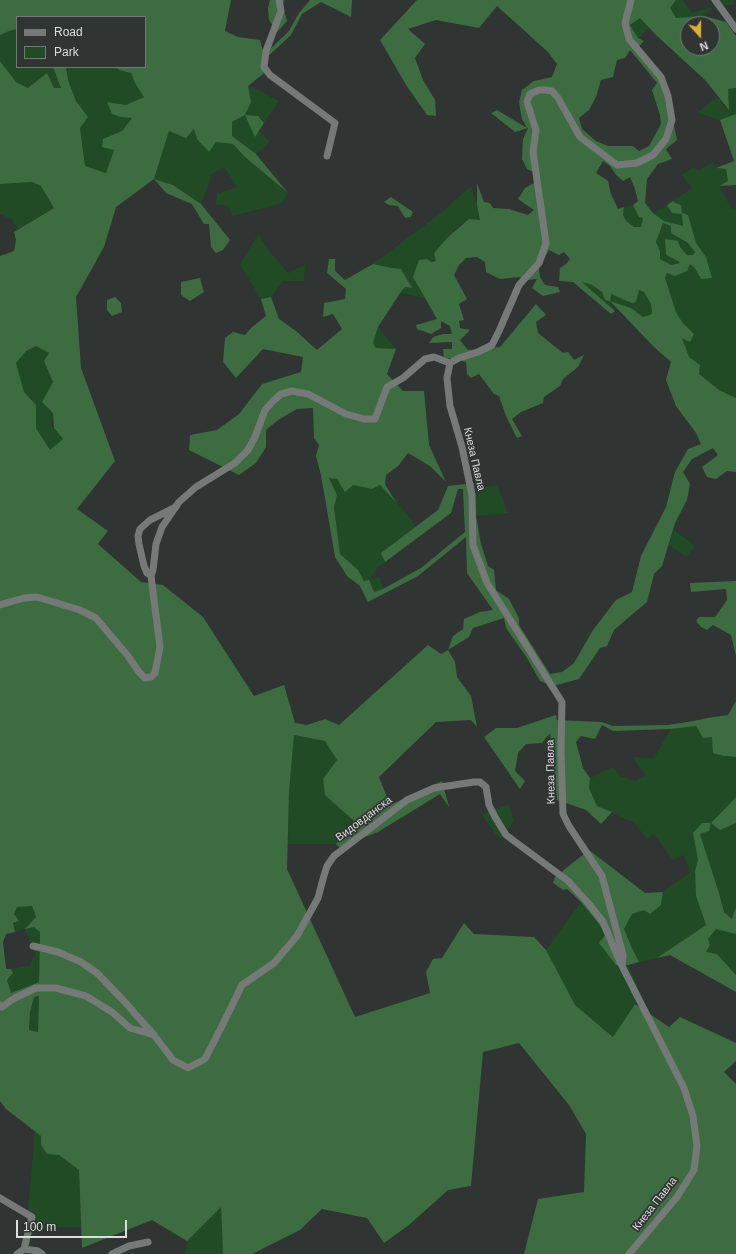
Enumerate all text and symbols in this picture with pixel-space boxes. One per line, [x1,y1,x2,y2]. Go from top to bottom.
legend [16,16,146,68]
north arrow [680,16,720,56]
text: Road [54,25,83,39]
text: N [698,39,710,53]
text: Park [54,45,79,59]
street label: Кнеза Павла [460,426,488,492]
street label: Кнеза Павла [544,740,558,804]
street label: Видовданска [333,794,395,844]
street label: Кнеза Павла [630,1174,680,1234]
scale bar [18,1212,129,1238]
text: 100 m [23,1220,56,1234]

